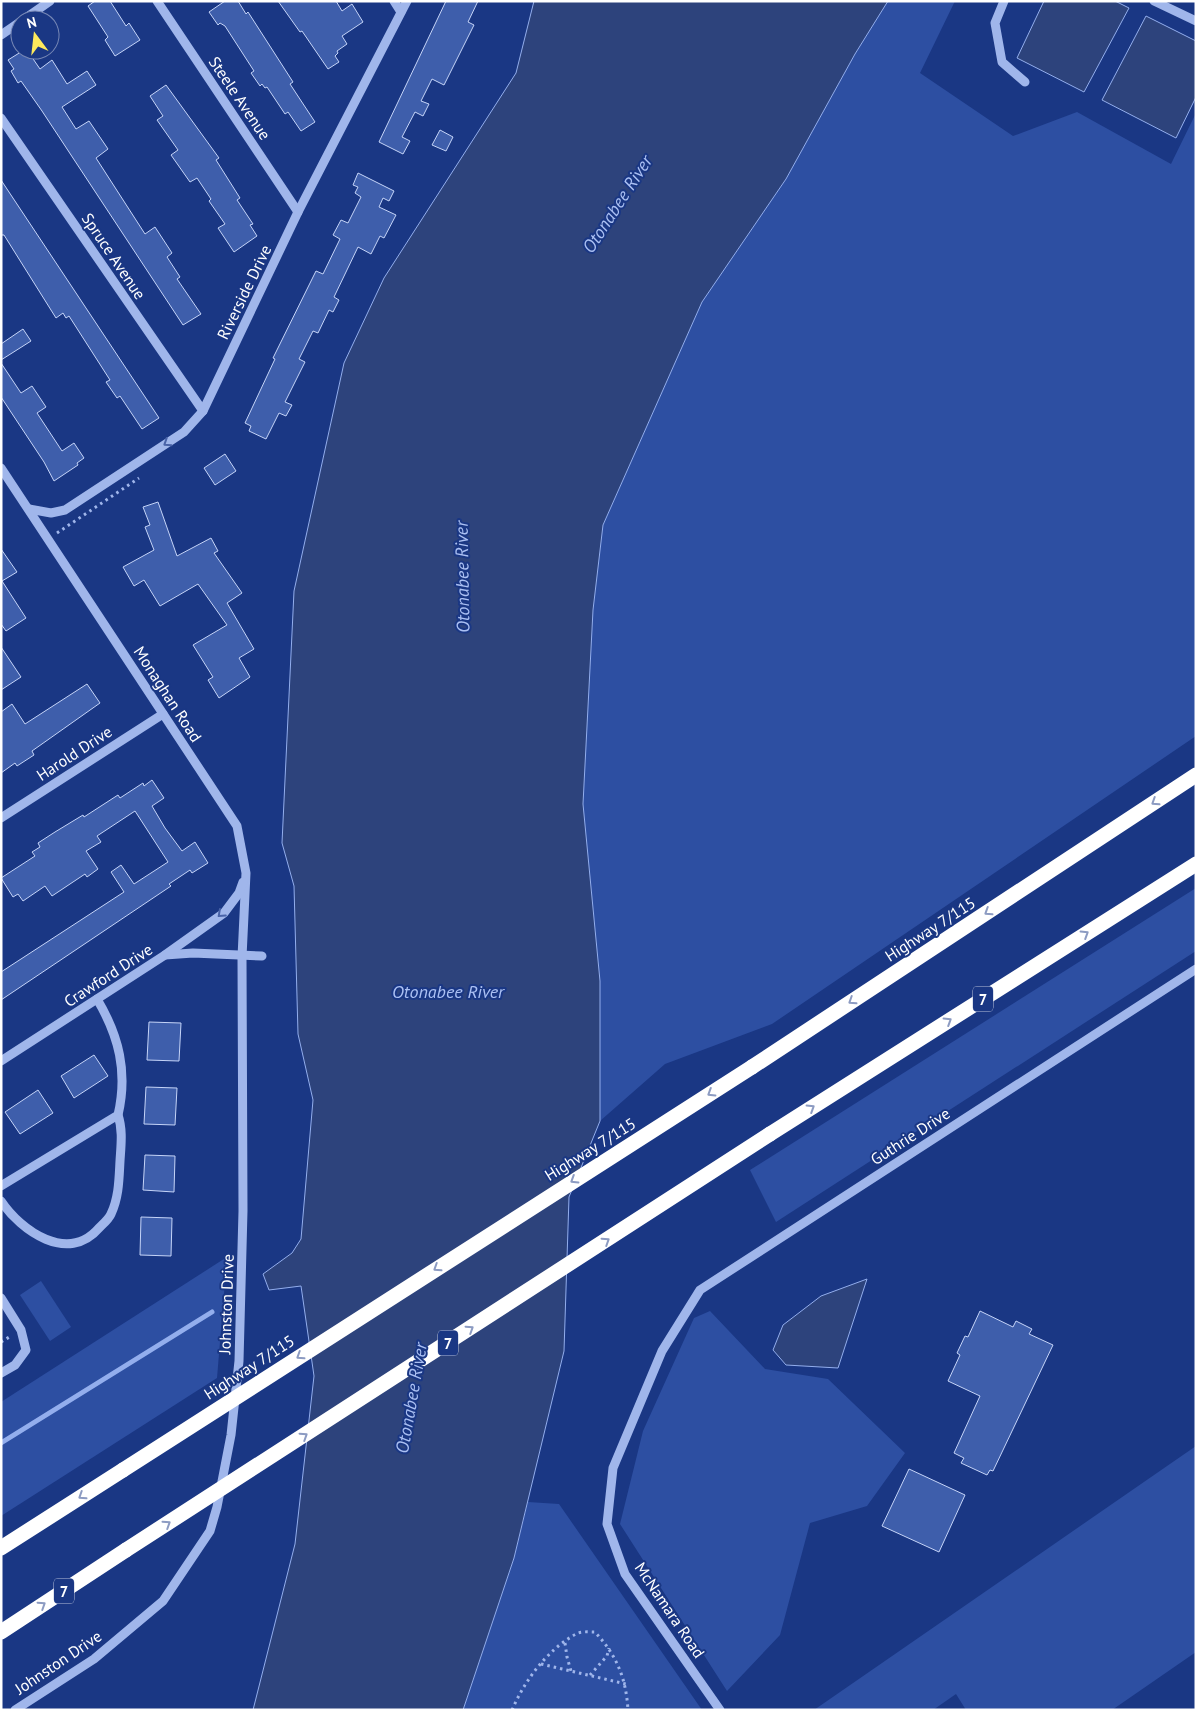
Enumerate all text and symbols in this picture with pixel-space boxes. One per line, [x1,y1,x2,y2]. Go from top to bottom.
north arrow [10,10,60,60]
text: N [25,13,38,32]
street label: Steele Avenue [205,52,275,144]
water label: Otonabee River [577,150,658,257]
street label: Spruce Avenue [78,209,150,303]
street label: Riverside Drive [212,241,276,343]
one-way arrow [163,437,173,446]
water label: Otonabee River [450,520,474,633]
street label: Monaghan Road [130,642,206,746]
street label: Harold Drive [32,721,116,785]
one-way arrow [1151,796,1161,805]
street label: Highway 7/115 [881,892,979,966]
one-way arrow [984,906,993,915]
one-way arrow [218,909,227,918]
one-way arrow [1080,931,1089,940]
street label: Crawford Drive [60,939,156,1011]
water label: Otonabee River [392,980,505,1003]
road number: 7 [973,986,993,1012]
one-way arrow [848,995,857,1004]
one-way arrow [942,1018,952,1027]
one-way arrow [707,1087,717,1096]
street label: Guthrie Drive [867,1103,953,1169]
one-way arrow [805,1105,815,1114]
street label: Highway 7/115 [541,1113,639,1185]
one-way arrow [570,1174,579,1183]
one-way arrow [601,1237,610,1247]
street label: Johnston Drive [214,1254,238,1355]
one-way arrow [433,1261,442,1271]
one-way arrow [464,1326,473,1335]
street label: Highway 7/115 [200,1330,298,1404]
road number: 7 [438,1330,458,1356]
water label: Otonabee River [390,1340,432,1455]
one-way arrow [297,1349,306,1359]
one-way arrow [298,1433,307,1442]
one-way arrow [78,1490,87,1499]
one-way arrow [162,1521,171,1530]
street label: McNamara Road [631,1558,709,1662]
road number: 7 [54,1578,74,1604]
one-way arrow [37,1602,46,1612]
street label: Johnston Drive [10,1626,105,1699]

